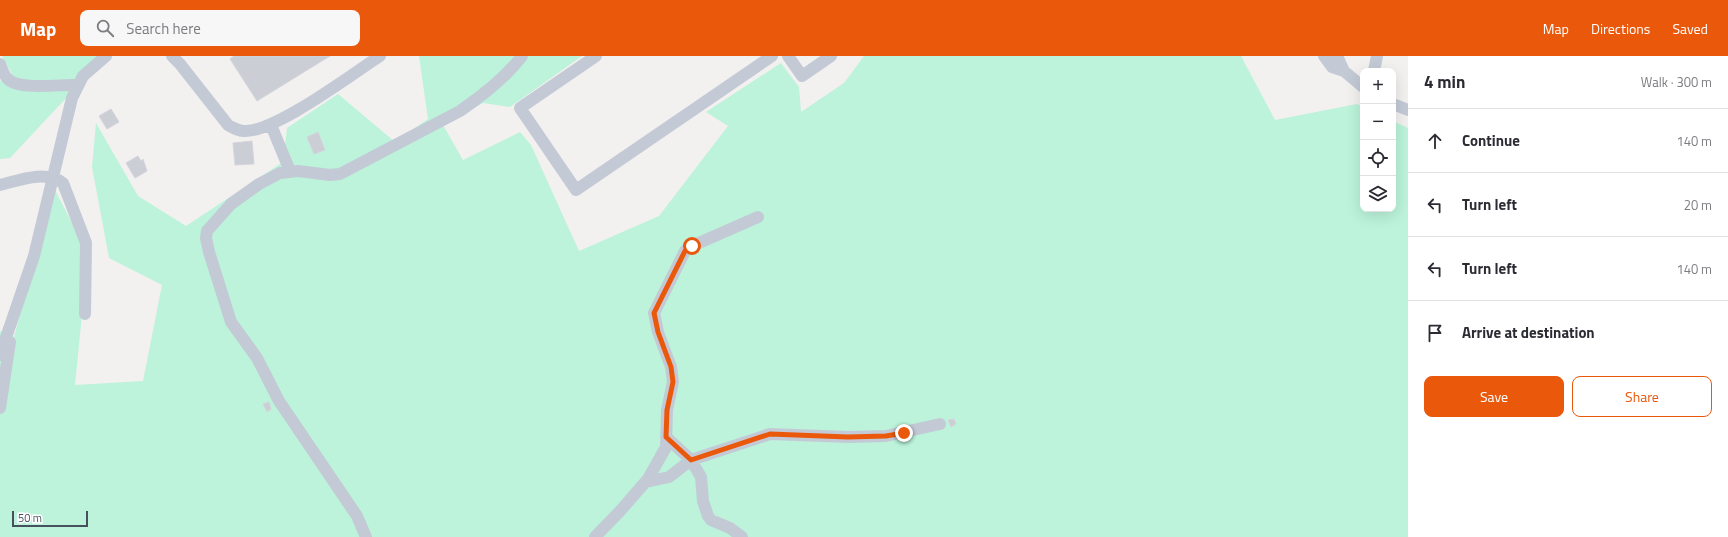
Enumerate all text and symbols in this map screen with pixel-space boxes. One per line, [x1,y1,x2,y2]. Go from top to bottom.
search box [80,10,360,46]
text: Map [20,14,56,43]
icon: search [94,17,116,39]
text: Search here [126,17,201,40]
text: Map [1543,18,1569,39]
text: Directions [1591,18,1650,39]
text: Saved [1672,18,1708,39]
map controls [1360,68,1396,212]
button: + [1360,68,1396,104]
text: 4 min [1424,69,1465,95]
text: Walk · 300 m [1641,72,1712,92]
button: − [1360,104,1396,140]
text: Continue [1462,129,1520,152]
icon: ahead [1424,130,1446,152]
text: 140 m [1676,131,1712,151]
button: locate [1360,140,1396,176]
button: layers [1360,176,1396,212]
text: Turn left [1462,193,1517,216]
icon: left [1424,194,1446,216]
text: 20 m [1684,195,1712,215]
route start [683,237,701,255]
text: Turn left [1462,257,1517,280]
icon: left [1424,258,1446,280]
text: 140 m [1676,259,1712,279]
text: Arrive at destination [1462,321,1595,344]
icon: arrive [1424,322,1446,344]
button: Save [1424,376,1564,417]
button: Share [1572,376,1712,417]
route end [895,424,913,442]
scale bar [12,509,88,528]
text: 50 m [18,510,42,526]

